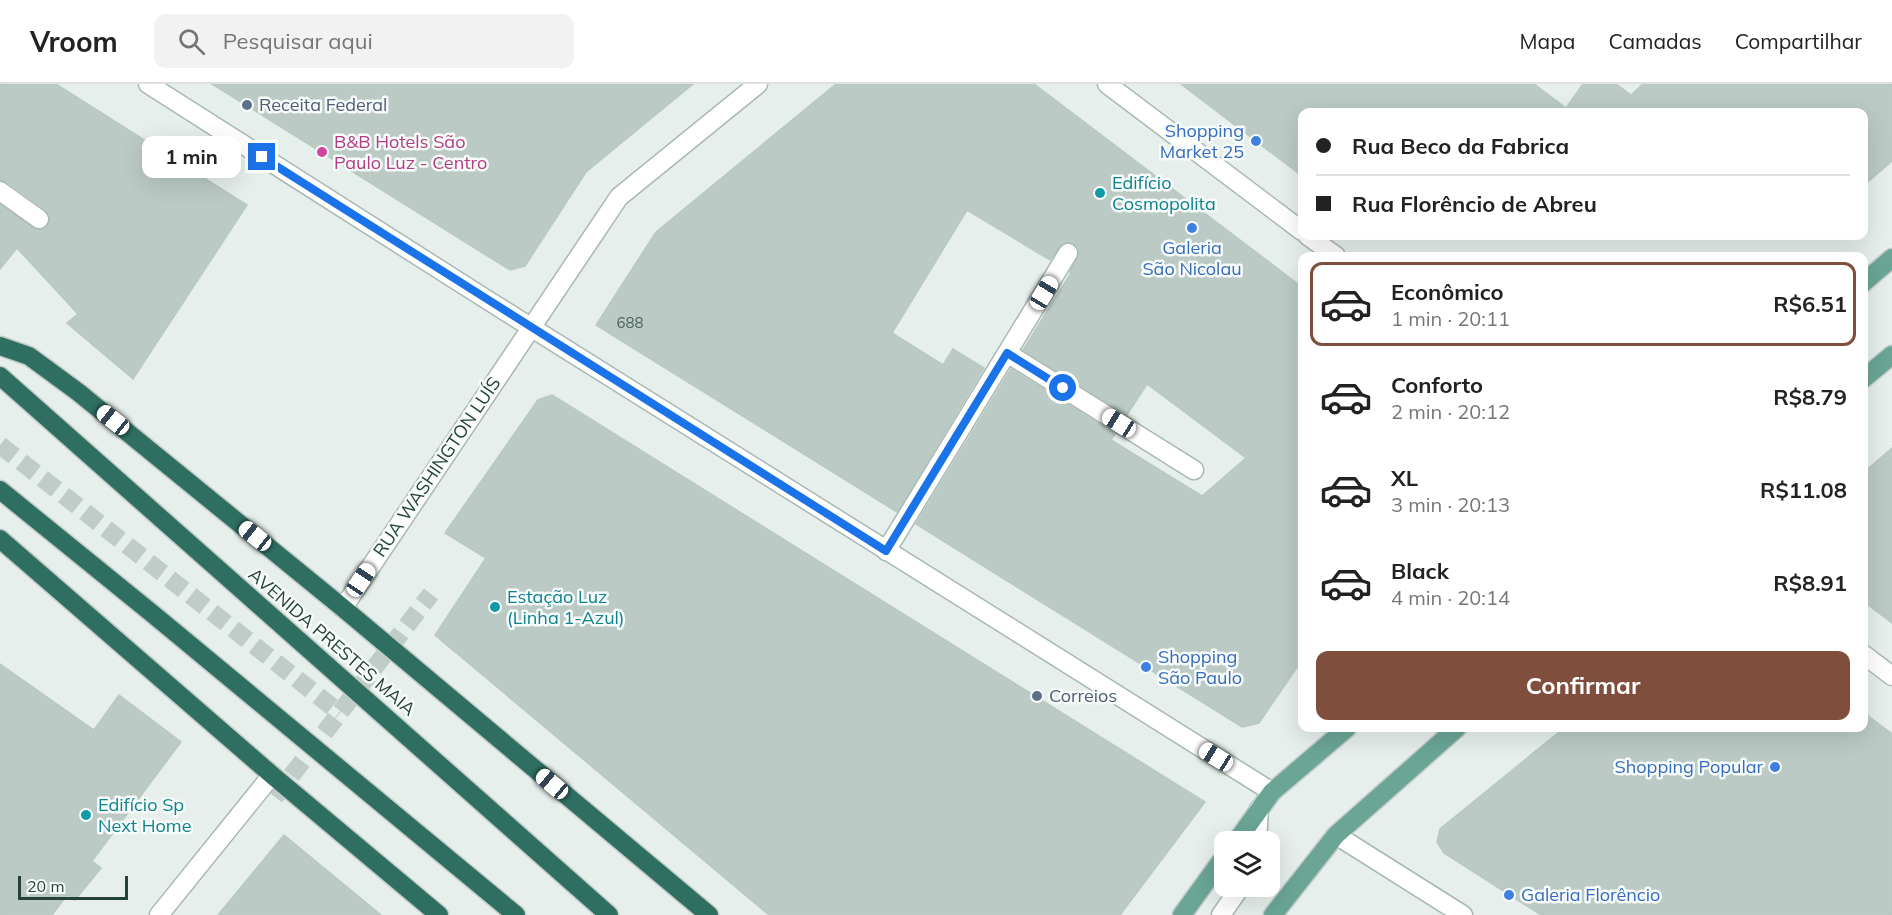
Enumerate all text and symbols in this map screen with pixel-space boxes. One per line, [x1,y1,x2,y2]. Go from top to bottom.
search box [154,14,574,68]
text: Vroom [30,24,118,59]
icon: search [175,25,208,58]
text: Pesquisar aqui [223,27,373,55]
text: Mapa [1520,28,1575,54]
text: Camadas [1608,28,1702,54]
text: Compartilhar [1735,28,1862,54]
place label: Receita Federal [259,93,387,116]
marker: Receita Federal [240,98,254,112]
place label: Shopping Market 25 [1160,119,1244,163]
place label: B&B Hotels São Paulo Luz - Centro [334,130,487,174]
text: Rua Beco da Fabrica [1352,132,1569,160]
marker: Shopping Market 25 [1249,134,1263,148]
callout: 1 min [142,136,241,178]
route end [248,143,275,170]
text: 1 min [165,144,218,169]
marker: B&B Hotels São Paulo Luz - Centro [315,145,329,159]
place label: Edifício Cosmopolita [1112,171,1216,215]
marker: Edifício Cosmopolita [1093,186,1107,200]
text: Rua Florêncio de Abreu [1352,190,1597,218]
marker: Galeria São Nicolau [1185,221,1199,235]
place label: Galeria São Nicolau [1142,236,1242,280]
car [1027,273,1061,313]
icon: car [1319,277,1373,331]
text: Econômico [1391,278,1504,306]
text: R$6.51 [1773,290,1847,318]
text: 1 min · 20:11 [1391,306,1510,331]
house number: 688 [616,313,644,332]
icon: car [1319,370,1373,424]
text: Conforto [1391,371,1483,399]
street label: RUA WASHINGTON LUÍS [368,372,505,561]
route start [1049,374,1076,401]
text: R$8.79 [1773,383,1847,411]
text: 2 min · 20:12 [1391,399,1510,424]
car [93,402,133,438]
car [1099,406,1139,440]
icon: car [1319,463,1373,517]
text: XL [1391,464,1418,492]
text: R$11.08 [1760,476,1847,504]
text: 3 min · 20:13 [1391,492,1510,517]
car [235,518,275,554]
icon: car [1319,556,1373,610]
text: Black [1391,557,1449,585]
car [343,560,379,600]
street label: AVENIDA PRESTES MAIA [244,563,421,720]
text: R$8.91 [1773,569,1847,597]
place label: Estação Luz (Linha 1-Azul) [507,585,625,629]
text: 4 min · 20:14 [1391,585,1510,610]
marker: Estação Luz (Linha 1-Azul) [488,600,502,614]
place label: Shopping São Paulo [1158,645,1242,689]
button: Confirmar [1316,651,1850,720]
marker: Shopping São Paulo [1139,660,1153,674]
place label: Correios [1049,684,1117,707]
marker: Correios [1030,689,1044,703]
car [1196,740,1236,774]
place label: Shopping Popular [1615,755,1763,778]
marker: Shopping Popular [1768,760,1782,774]
car [532,766,572,802]
place label: Edifício Sp Next Home [98,793,191,837]
marker: Edifício Sp Next Home [79,808,93,822]
map controls [1214,831,1280,897]
button: layers [1214,831,1280,897]
scale bar [18,873,128,900]
text: 20 m [27,876,64,896]
place label: Galeria Florêncio [1521,883,1660,906]
marker: Galeria Florêncio [1502,888,1516,902]

